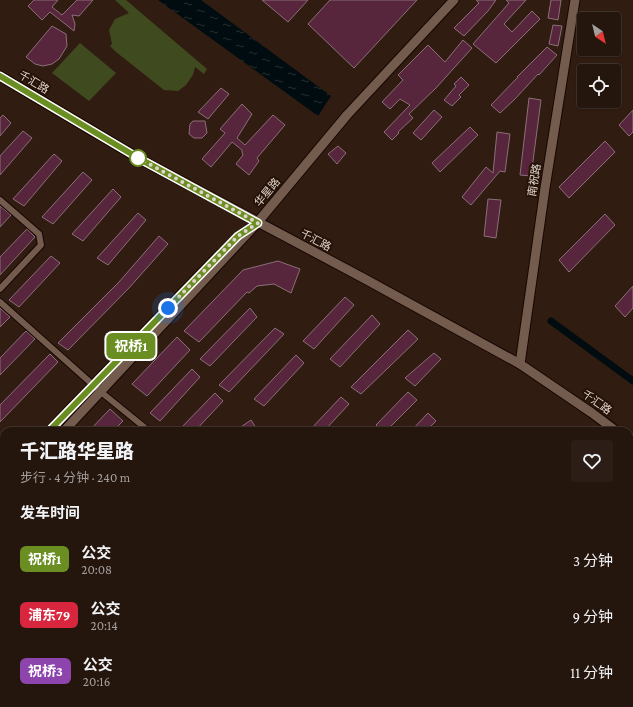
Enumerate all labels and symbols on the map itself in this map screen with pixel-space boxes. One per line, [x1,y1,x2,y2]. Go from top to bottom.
north arrow [577,12,621,56]
street label: 千汇路 [17,68,51,96]
unlabelled marker [129,149,147,167]
street label: 南祝路 [525,163,543,197]
street label: 华星路 [252,176,282,208]
street label: 千汇路 [299,227,333,253]
your location [158,298,178,318]
line badge: 祝桥1 [108,333,154,359]
street label: 千汇路 [580,388,614,416]

